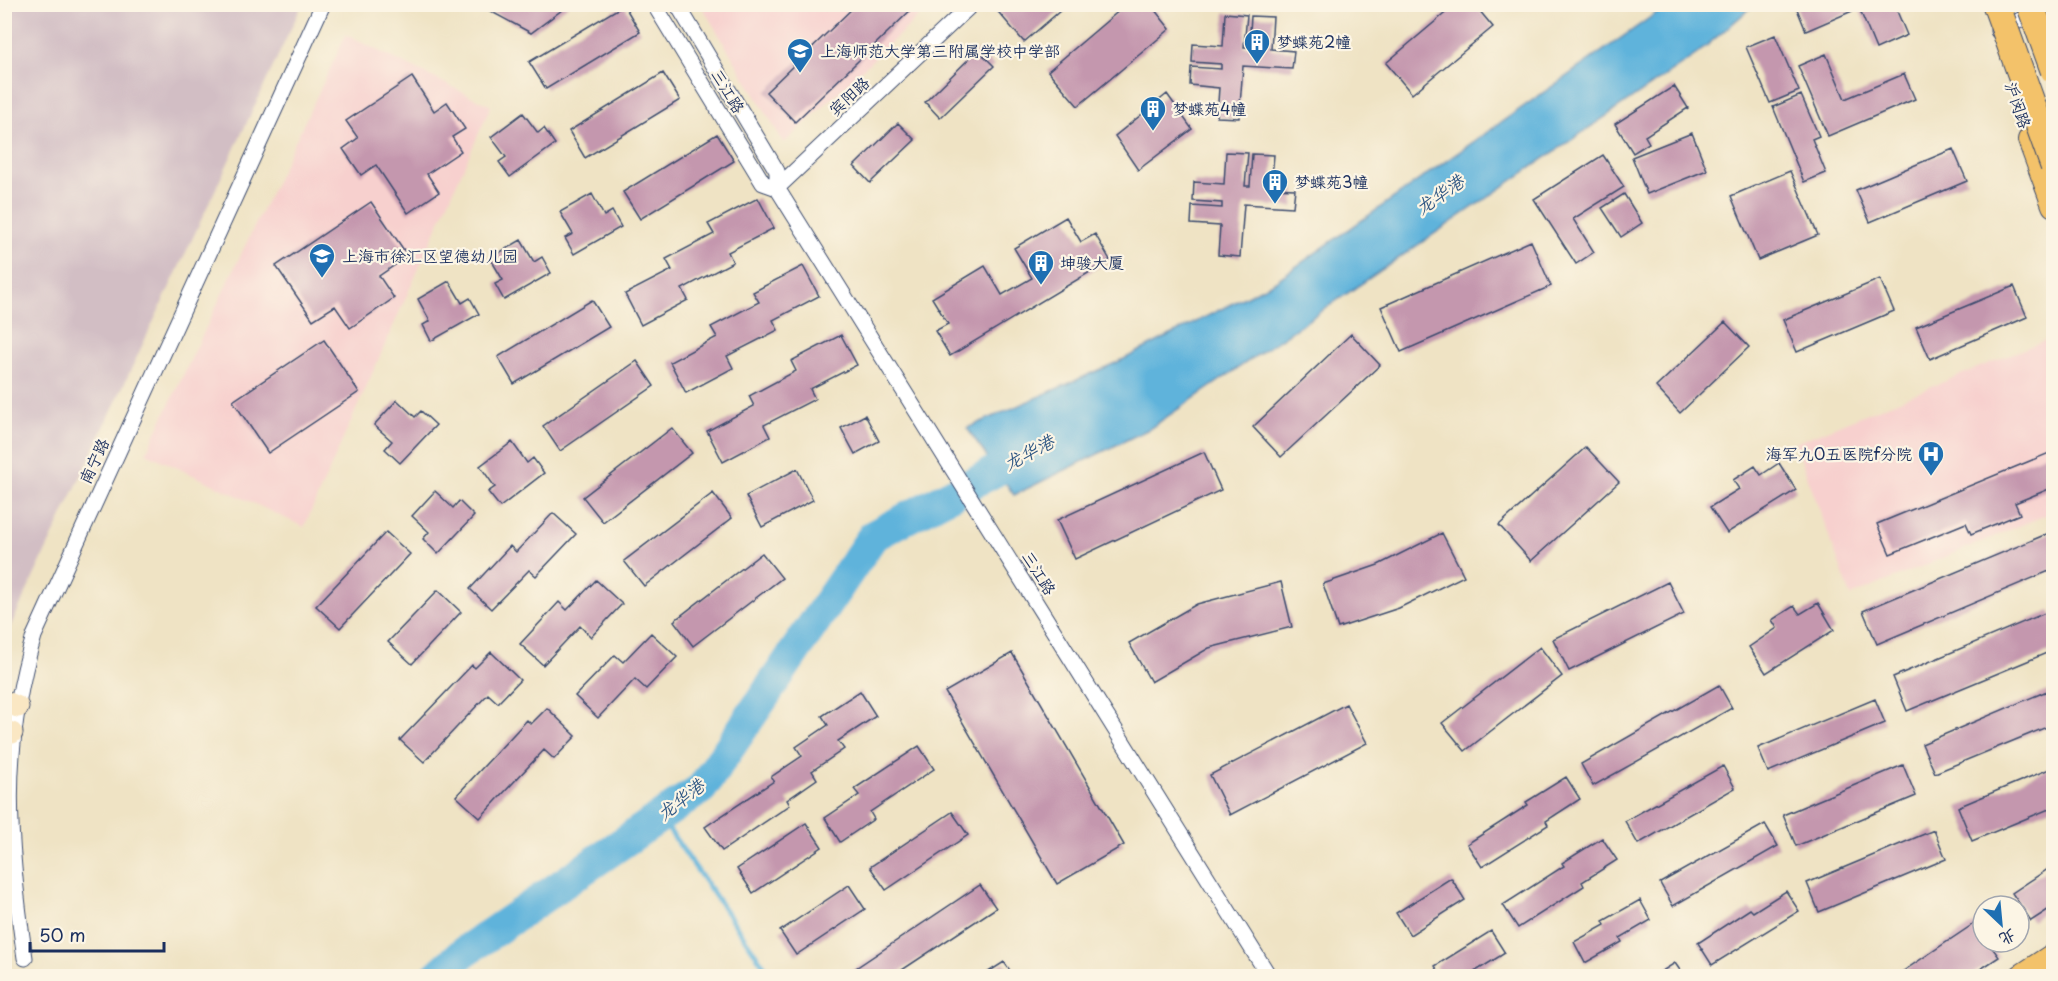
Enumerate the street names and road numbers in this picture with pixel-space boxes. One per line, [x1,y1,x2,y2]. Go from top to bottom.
street label: 三江路 [706,64,752,117]
street label: 宾阳路 [823,70,874,120]
street label: 沪闵路 [2000,78,2038,131]
street label: 南宁路 [72,434,114,487]
street label: 三江路 [1017,546,1063,599]

